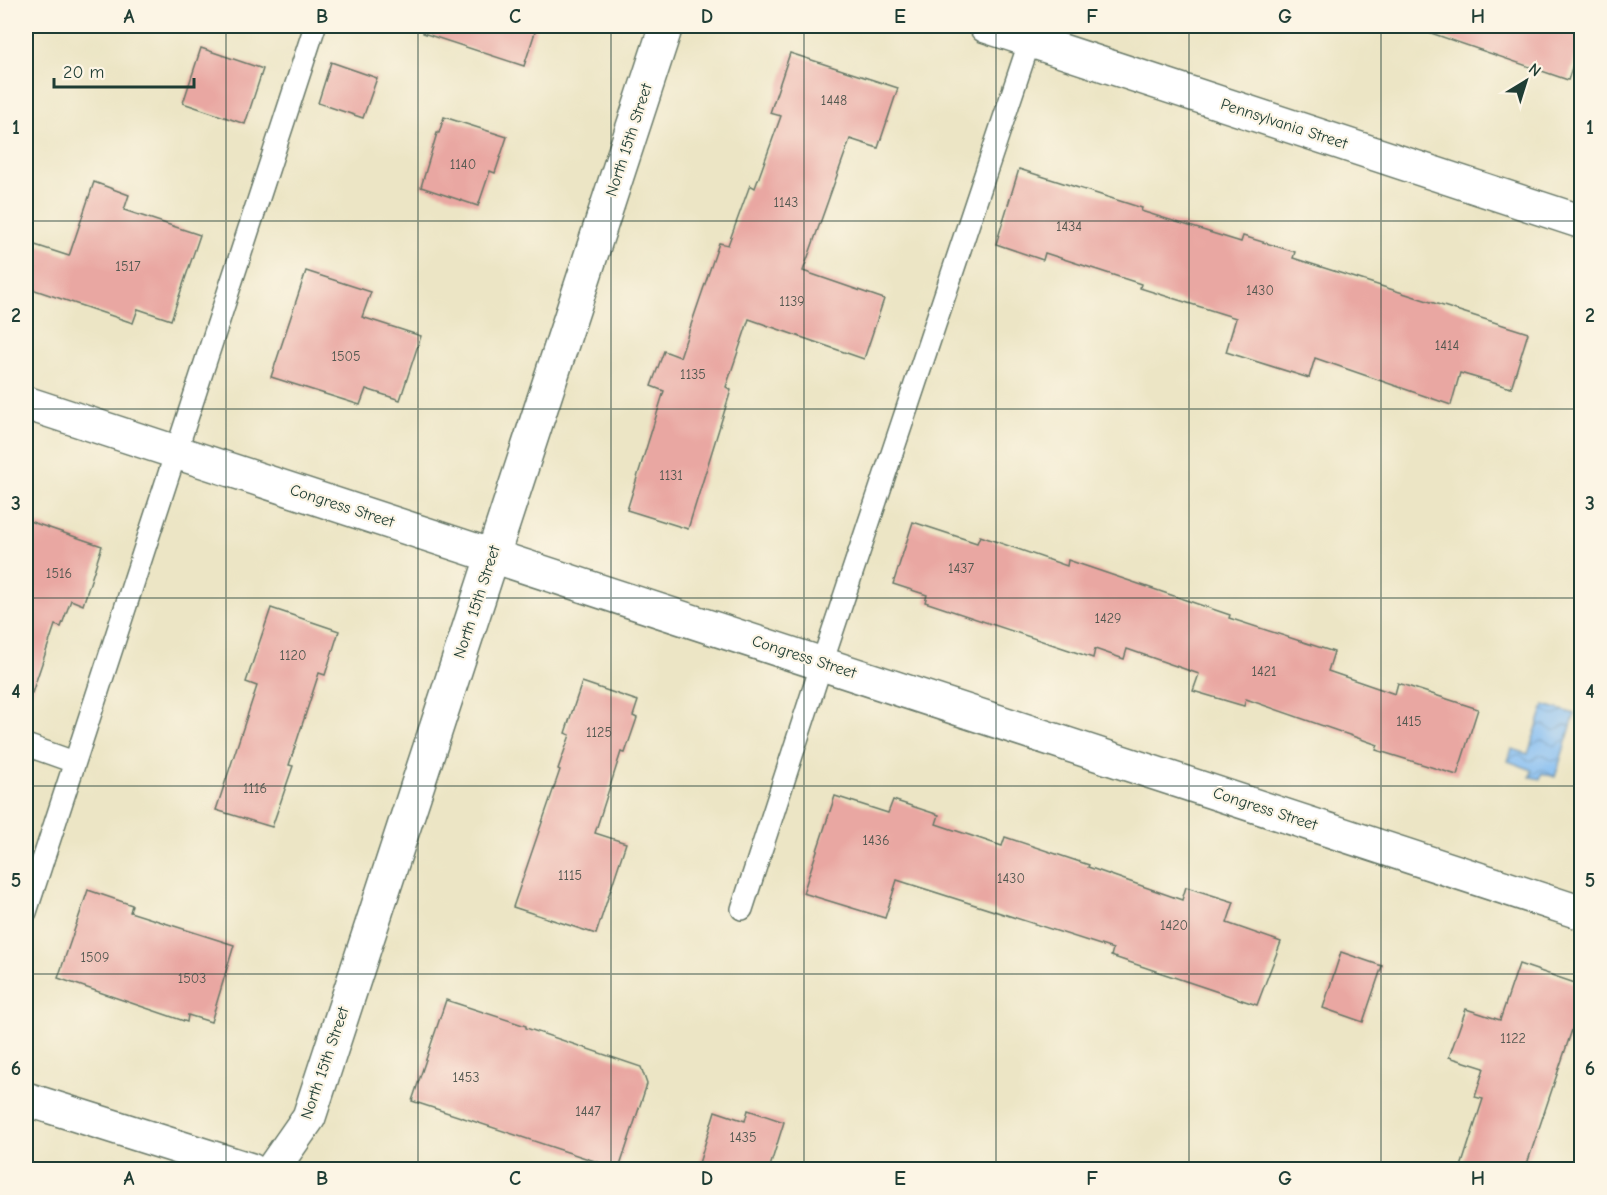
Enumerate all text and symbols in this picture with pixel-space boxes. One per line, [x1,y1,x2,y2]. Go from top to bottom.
text: A [123,5,135,28]
text: B [316,5,328,28]
text: C [509,5,521,28]
text: D [701,5,713,28]
text: E [894,5,906,28]
text: F [1086,5,1098,28]
text: G [1278,5,1292,28]
text: H [1471,5,1485,28]
scale bar [54,51,194,89]
north arrow [1496,51,1556,111]
text: N [1525,60,1544,80]
text: 20 m [63,62,104,83]
street label: North 15th Street [602,81,656,199]
house number: 1448 [821,92,847,109]
street label: Pennsylvania Street [1218,95,1350,153]
text: 1 [12,116,20,139]
text: 1 [1586,116,1594,139]
house number: 1140 [450,156,476,173]
house number: 1143 [774,194,798,211]
house number: 1434 [1056,218,1082,235]
house number: 1517 [115,258,141,275]
house number: 1430 [1246,282,1274,299]
house number: 1139 [779,293,805,310]
text: 2 [11,304,21,327]
text: 2 [1585,304,1595,327]
house number: 1414 [1435,337,1460,354]
house number: 1505 [331,348,361,365]
house number: 1135 [680,366,706,383]
house number: 1131 [659,467,683,484]
street label: Congress Street [288,481,397,531]
text: 3 [11,492,21,515]
text: 3 [1585,492,1595,515]
street label: North 15th Street [450,543,504,661]
house number: 1437 [948,560,974,577]
house number: 1516 [46,565,72,582]
house number: 1429 [1094,610,1122,627]
street label: Congress Street [750,632,859,682]
house number: 1120 [280,647,306,664]
house number: 1421 [1251,663,1277,680]
text: 4 [11,680,21,703]
text: 4 [1585,680,1595,703]
house number: 1415 [1396,713,1422,730]
house number: 1125 [586,724,612,741]
house number: 1116 [243,780,267,797]
street label: Congress Street [1211,784,1320,834]
house number: 1436 [863,832,889,849]
house number: 1115 [558,867,582,884]
text: 5 [11,869,21,892]
text: 5 [1585,869,1595,892]
house number: 1430 [997,870,1025,887]
house number: 1420 [1160,917,1188,934]
house number: 1509 [80,949,110,966]
house number: 1503 [178,970,206,987]
street label: North 15th Street [297,1004,353,1121]
house number: 1122 [1500,1030,1526,1047]
text: 6 [11,1057,21,1080]
text: 6 [1585,1057,1595,1080]
house number: 1453 [453,1069,479,1086]
house number: 1447 [575,1103,601,1120]
house number: 1435 [730,1129,756,1146]
text: A [123,1167,135,1190]
text: B [316,1167,328,1190]
text: C [509,1167,521,1190]
text: D [701,1167,713,1190]
text: E [894,1167,906,1190]
text: F [1086,1167,1098,1190]
text: G [1278,1167,1292,1190]
text: H [1471,1167,1485,1190]

